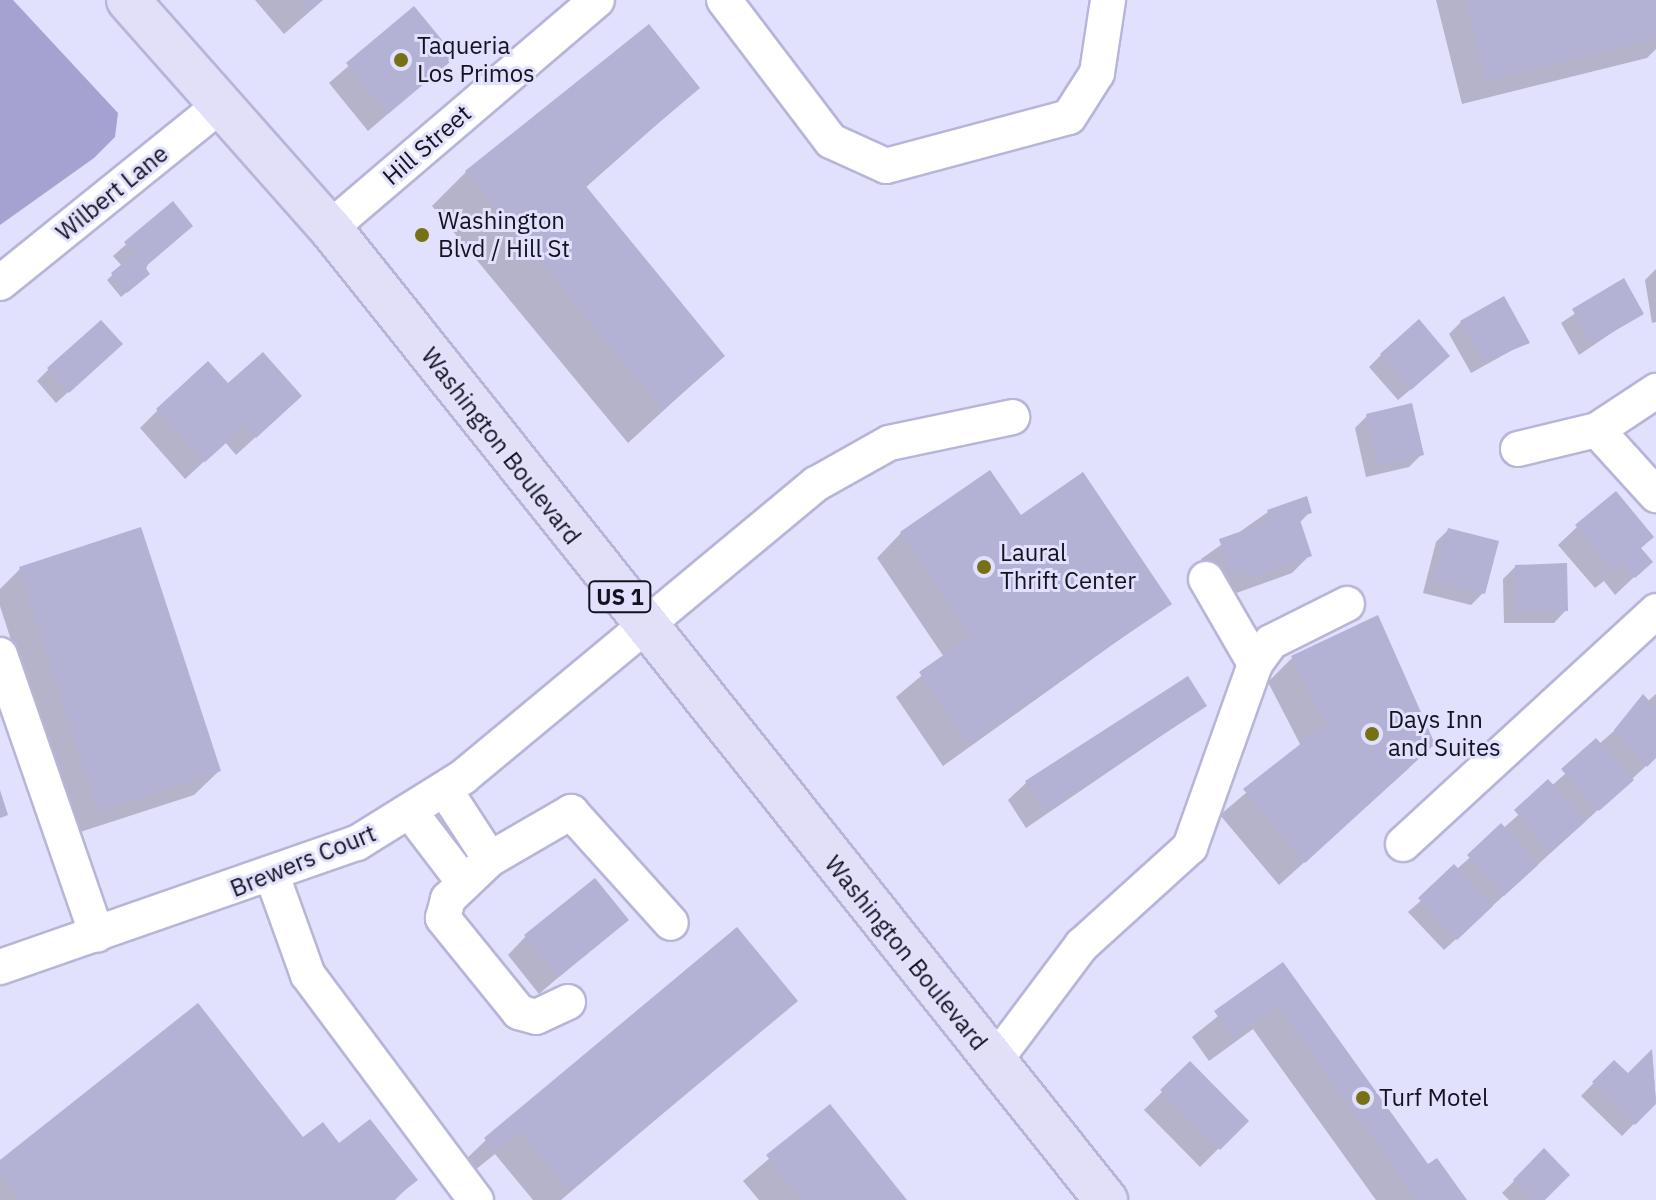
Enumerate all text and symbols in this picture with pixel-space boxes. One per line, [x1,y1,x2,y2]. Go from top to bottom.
place label: Taqueria Los Primos [417,32,535,88]
marker: Taqueria Los Primos [392,51,410,69]
street label: Hill Street [377,99,477,191]
street label: Wilbert Lane [50,139,174,247]
place label: Washington Blvd / Hill St [438,207,570,263]
marker: Washington Blvd / Hill St [413,226,431,244]
street label: Washington Boulevard [415,342,587,550]
place label: Laural Thrift Center [1000,539,1136,595]
marker: Laural Thrift Center [975,558,993,576]
road number: US 1 [588,579,652,615]
place label: Days Inn and Suites [1388,706,1501,762]
marker: Days Inn and Suites [1363,725,1381,743]
street label: Brewers Court [226,819,380,903]
street label: Washington Boulevard [819,850,993,1056]
place label: Turf Motel [1379,1084,1488,1112]
marker: Turf Motel [1354,1089,1372,1107]

